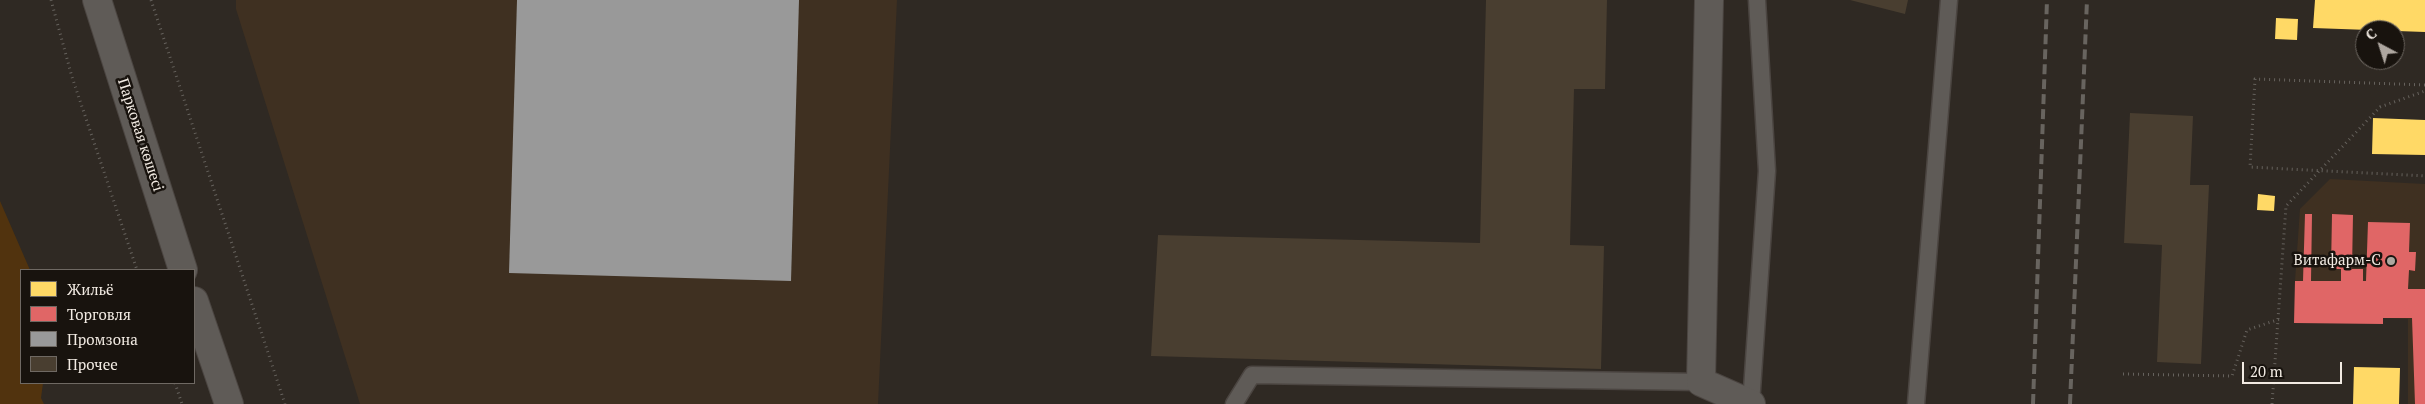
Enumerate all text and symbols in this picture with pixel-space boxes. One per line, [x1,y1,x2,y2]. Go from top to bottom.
north arrow [2355,20,2405,70]
text: С [2361,24,2380,44]
street label: Парковая көшесі [113,76,167,194]
place label: Витафарм-С [2294,252,2381,270]
marker: Витафарм-С [2385,255,2397,267]
legend [20,269,195,384]
text: Жильё [67,279,114,299]
text: Торговля [67,304,131,324]
text: Промзона [67,329,138,349]
scale bar [2245,352,2345,384]
text: Прочее [67,354,118,374]
text: 20 m [2250,361,2283,381]

